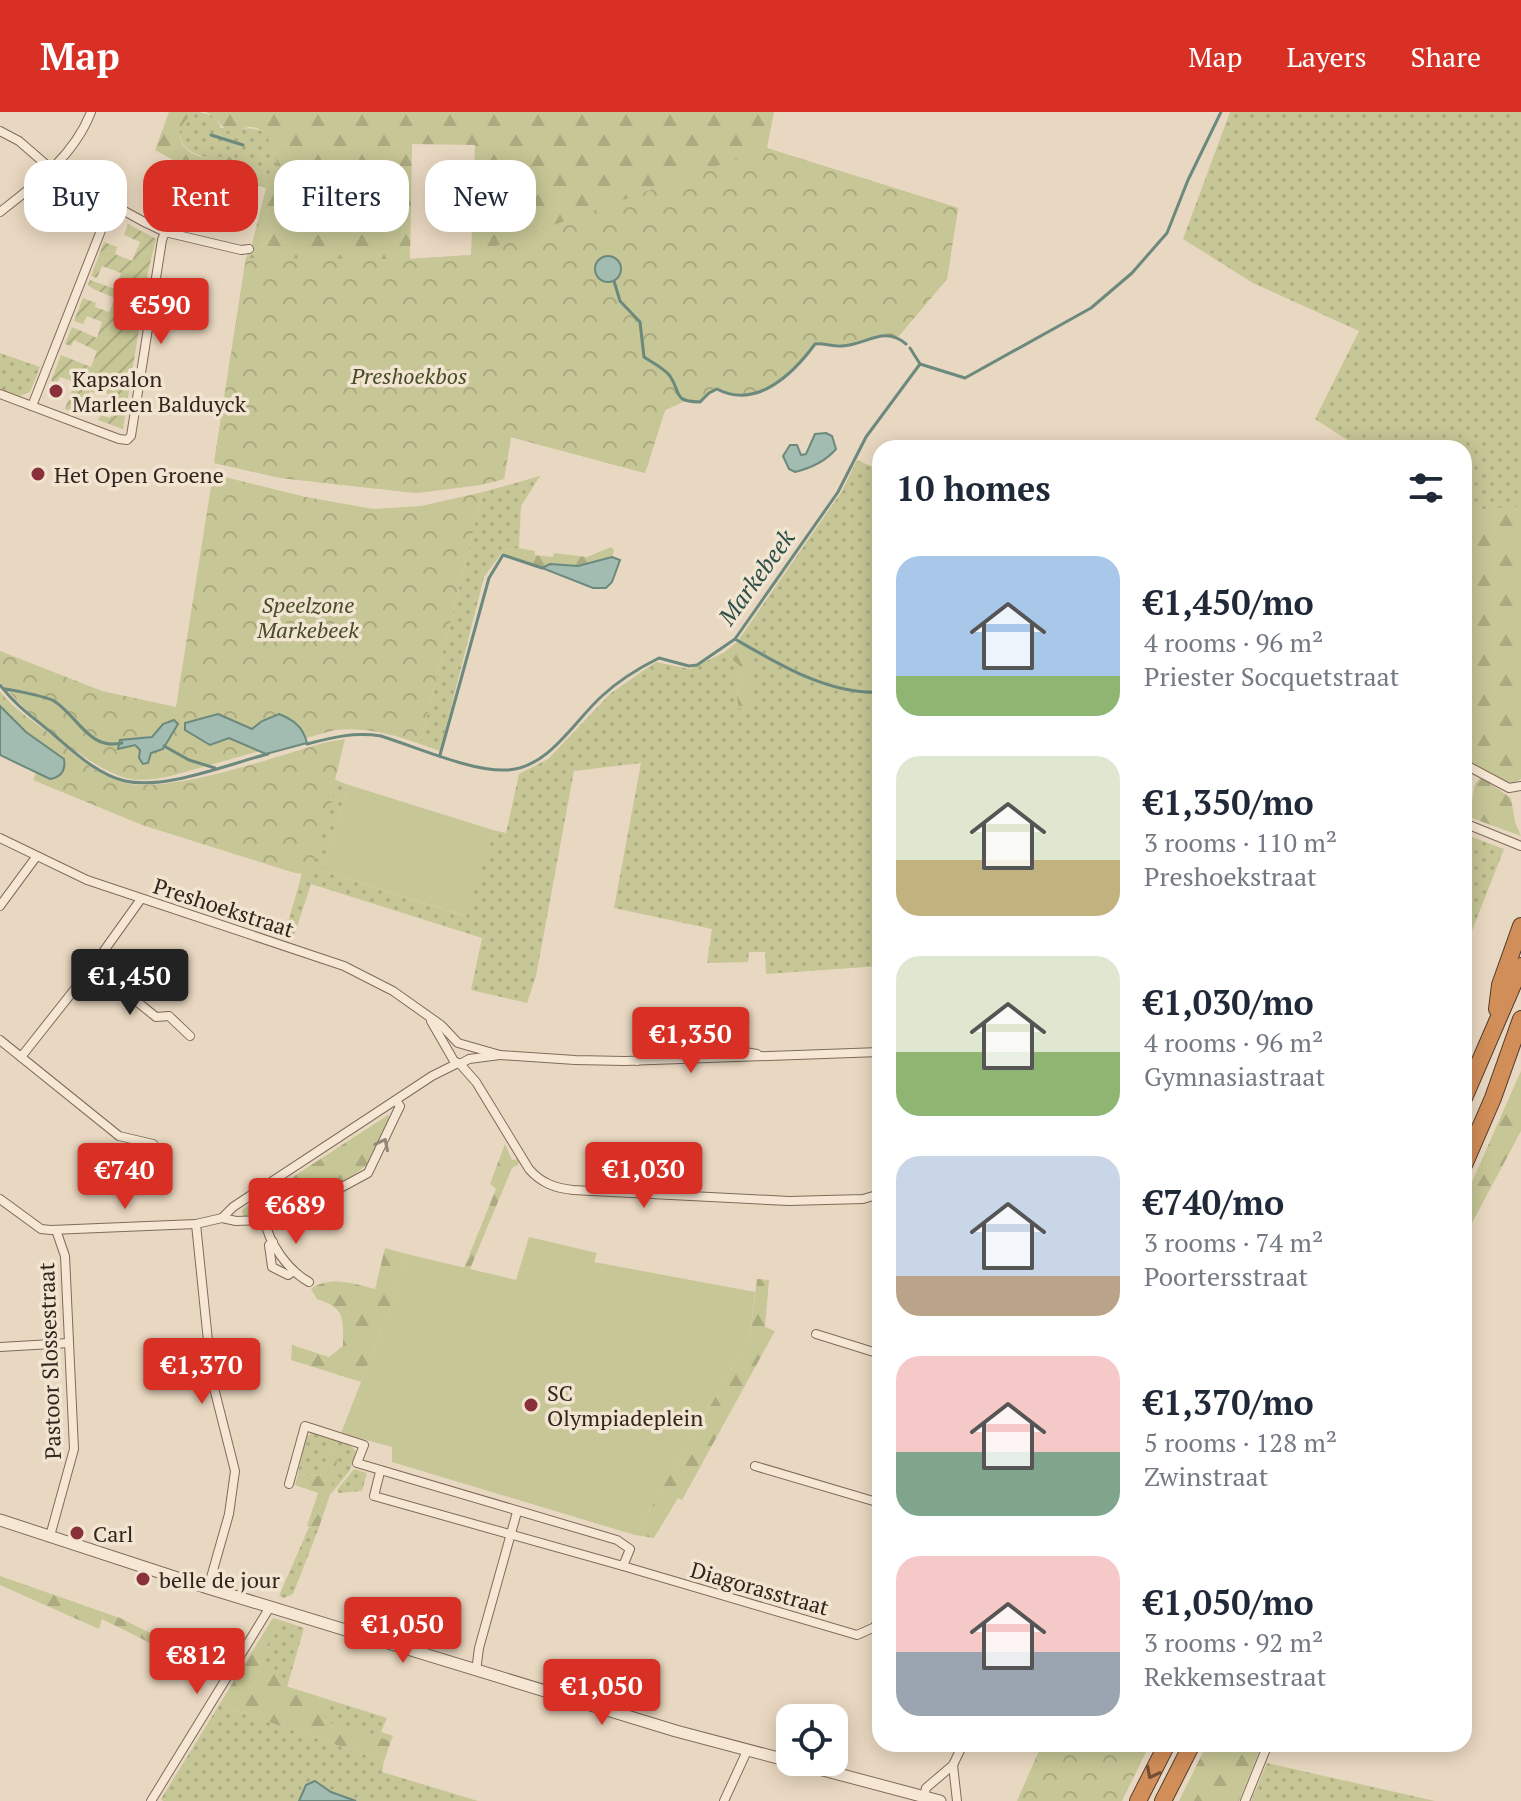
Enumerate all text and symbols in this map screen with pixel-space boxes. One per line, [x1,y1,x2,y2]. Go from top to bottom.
text: Map [40,31,120,81]
text: Map [1188,38,1242,75]
text: Layers [1286,38,1367,75]
text: Share [1411,38,1481,75]
chip: Buy [24,160,127,232]
chip: Rent [143,160,258,232]
chip: Filters [274,160,409,232]
chip: New [425,160,536,232]
pin: €590 [114,278,208,346]
text: €590 [132,287,190,321]
park label: Preshoekbos [350,361,467,390]
place label: Kapsalon Marleen Balduyck [72,364,247,418]
marker: Kapsalon Marleen Balduyck [47,382,65,400]
place label: Het Open Groene [54,460,224,489]
marker: Het Open Groene [29,465,47,483]
text: 10 homes [896,466,1051,511]
icon: filters [1404,466,1448,510]
water label: Markebeek [710,522,802,632]
text: €1,450/mo [1144,580,1314,625]
icon: home [960,588,1056,684]
park label: Speelzone Markebeek [256,590,359,644]
text: 4 rooms · 96 m² [1144,625,1323,659]
text: Priester Socquetstraat [1144,659,1399,693]
text: €1,350/mo [1144,780,1314,825]
icon: home [960,788,1056,884]
text: 3 rooms · 110 m² [1144,825,1337,859]
text: Preshoekstraat [1144,859,1317,893]
street label: Preshoekstraat [150,871,298,943]
pin: €1,450 [65,949,195,1017]
text: €1,450 [89,958,171,992]
text: €1,030/mo [1144,980,1314,1025]
icon: home [960,988,1056,1084]
pin: €1,350 [626,1007,756,1075]
text: €1,350 [650,1016,732,1050]
text: 4 rooms · 96 m² [1144,1025,1323,1059]
text: Gymnasiastraat [1144,1059,1325,1093]
one-way arrow [373,1138,389,1153]
pin: €1,030 [579,1142,709,1210]
pin: €740 [78,1143,172,1211]
text: €1,030 [603,1151,685,1185]
text: €740 [96,1152,154,1186]
pin: €689 [249,1178,343,1246]
text: €740/mo [1144,1180,1284,1225]
text: €689 [267,1187,325,1221]
icon: home [960,1188,1056,1284]
text: 3 rooms · 74 m² [1144,1225,1323,1259]
text: Poortersstraat [1144,1259,1308,1293]
street label: Pastoor Slossestraat [31,1262,67,1460]
pin: €1,370 [137,1338,267,1406]
text: €1,370 [161,1347,243,1381]
place label: SC Olympiadeplein [547,1378,703,1432]
text: €1,370/mo [1144,1380,1314,1425]
icon: home [960,1388,1056,1484]
marker: SC Olympiadeplein [522,1396,540,1414]
text: 5 rooms · 128 m² [1144,1425,1337,1459]
text: Zwinstraat [1144,1459,1268,1493]
place label: Carl [93,1519,133,1548]
marker: Carl [68,1524,86,1542]
street label: Diagorasstraat [687,1554,833,1622]
place label: belle de jour [159,1565,280,1594]
marker: belle de jour [134,1570,152,1588]
text: €1,050/mo [1144,1580,1314,1625]
icon: home [960,1588,1056,1684]
pin: €1,050 [338,1597,468,1665]
text: €1,050 [362,1606,444,1640]
text: 3 rooms · 92 m² [1144,1625,1323,1659]
pin: €812 [150,1628,244,1696]
text: €812 [168,1637,226,1671]
pin: €1,050 [537,1659,667,1727]
text: Rekkemsestraat [1144,1659,1326,1693]
text: €1,050 [561,1668,643,1702]
map controls [776,1704,848,1776]
button: locate [776,1704,848,1776]
one-way arrow [1147,1764,1162,1779]

